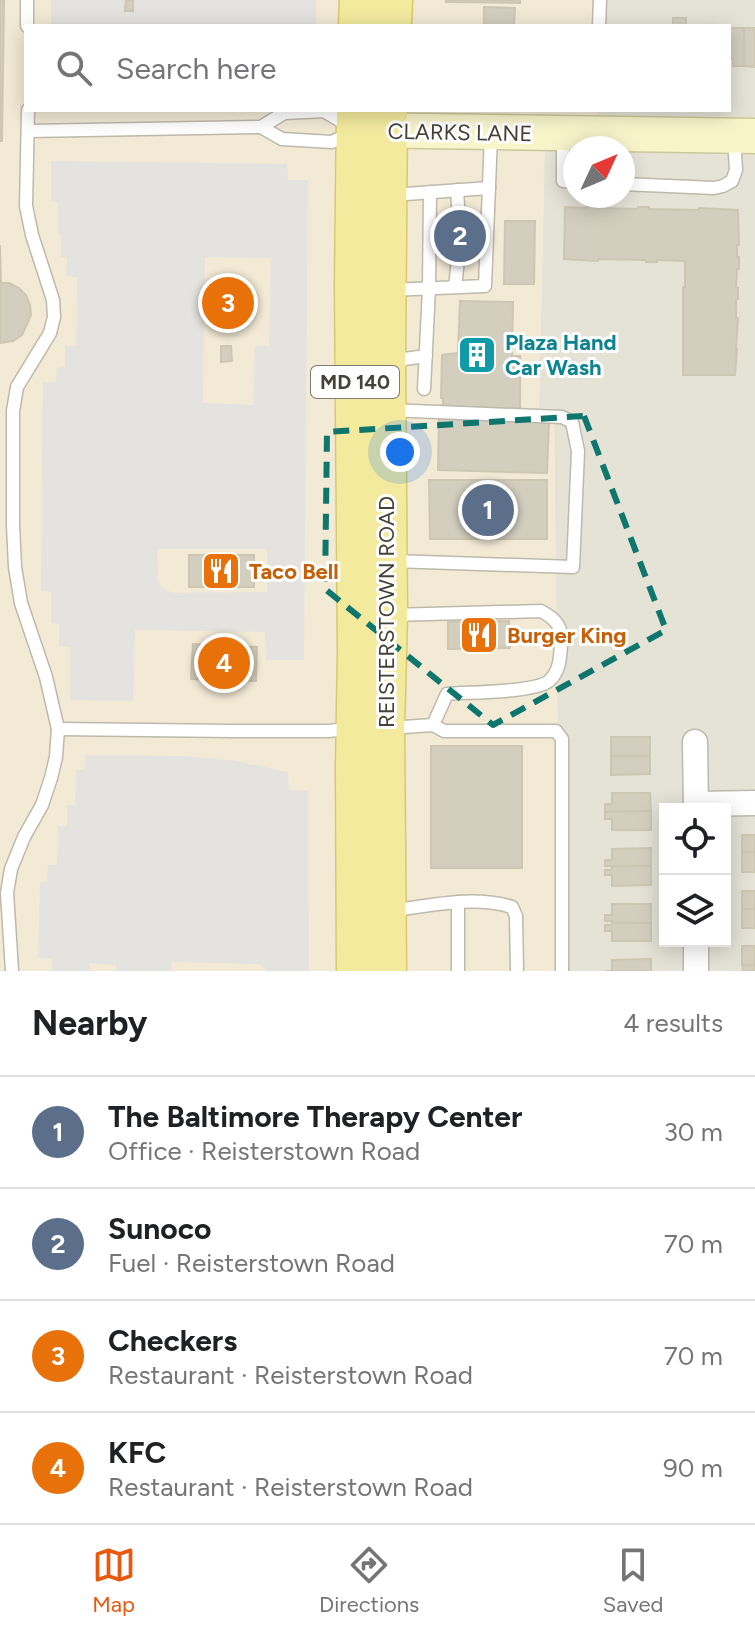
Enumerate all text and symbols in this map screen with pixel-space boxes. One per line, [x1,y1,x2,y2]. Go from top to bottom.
search box [24,24,731,112]
icon: search [52,46,96,90]
text: Search here [116,50,276,87]
street label: CLARKS LANE [387,118,533,147]
north arrow [563,136,635,208]
pin: 2 [434,206,486,266]
pin: 3 [202,273,254,333]
place label: Plaza Hand Car Wash [505,329,617,381]
building icon: Plaza Hand Car Wash [456,334,498,376]
road number: MD 140 [311,366,399,398]
your location [380,432,420,472]
pin: 1 [462,480,514,540]
street label: REISTERSTOWN ROAD [373,496,400,728]
restaurant icon: Taco Bell [200,550,242,592]
place label: Taco Bell [249,558,339,585]
restaurant icon: Burger King [458,614,500,656]
place label: Burger King [507,622,626,649]
pin: 4 [198,633,250,693]
map controls [659,803,731,947]
button: locate [659,803,731,875]
button: layers [659,875,731,947]
text: Nearby [32,1003,147,1044]
text: 4 results [623,1007,723,1039]
text: The Baltimore Therapy Center [108,1098,522,1135]
text: 1 [53,1116,63,1148]
text: 30 m [664,1116,723,1148]
text: Office · Reisterstown Road [108,1135,420,1167]
text: Sunoco [108,1210,212,1247]
text: 2 [50,1228,66,1260]
text: 70 m [664,1228,723,1260]
text: Fuel · Reisterstown Road [108,1247,395,1279]
text: Checkers [108,1322,237,1359]
text: 3 [51,1340,65,1372]
text: 70 m [664,1340,723,1372]
text: Restaurant · Reisterstown Road [108,1359,473,1391]
text: KFC [108,1434,166,1471]
text: 4 [50,1452,66,1484]
text: 90 m [663,1452,723,1484]
text: Restaurant · Reisterstown Road [108,1471,473,1503]
tab: Map [92,1543,136,1618]
tab: Directions [319,1543,419,1618]
tab: Saved [603,1543,663,1618]

